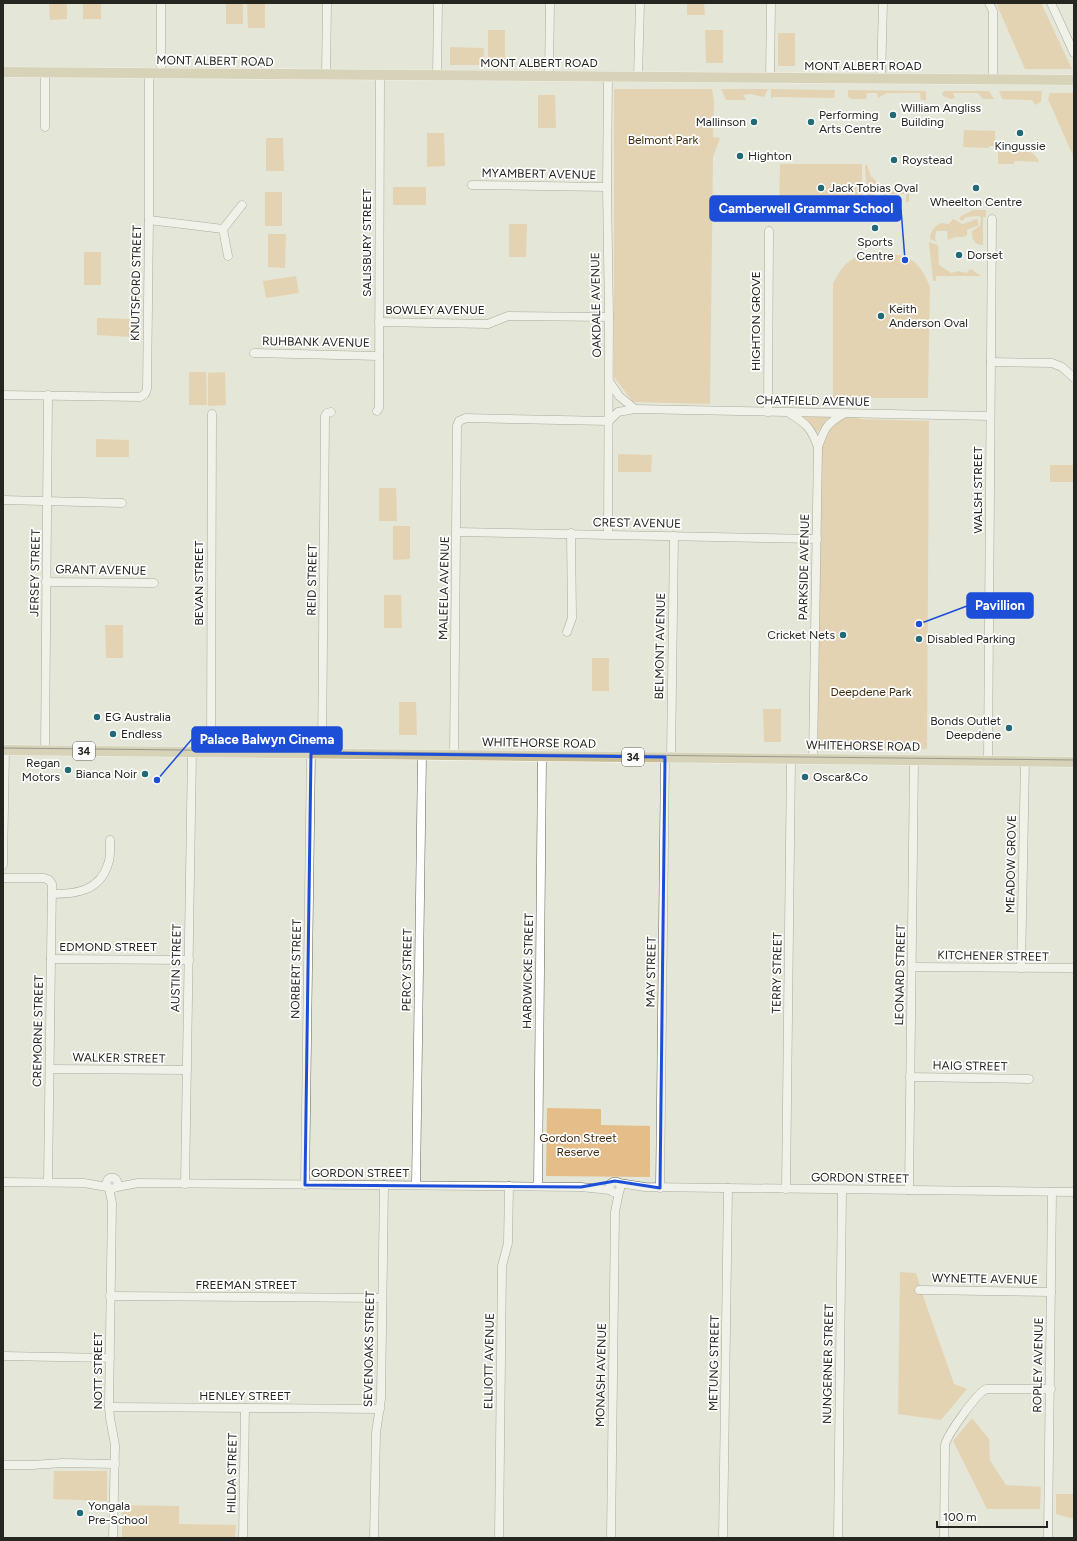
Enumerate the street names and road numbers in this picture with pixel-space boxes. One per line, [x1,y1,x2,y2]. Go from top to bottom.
street label: MONT ALBERT ROAD [156,53,274,69]
street label: MONT ALBERT ROAD [480,56,598,70]
street label: MONT ALBERT ROAD [804,59,922,73]
street label: MYAMBERT AVENUE [481,166,597,182]
street label: SALISBURY STREET [360,189,374,297]
street label: KNUTSFORD STREET [128,225,144,341]
street label: OAKDALE AVENUE [588,252,604,358]
street label: HIGHTON GROVE [749,271,763,371]
street label: BOWLEY AVENUE [385,303,485,317]
street label: RUHBANK AVENUE [262,334,370,350]
street label: CHATFIELD AVENUE [756,393,870,409]
street label: WALSH STREET [971,446,985,534]
street label: PARKSIDE AVENUE [796,514,812,620]
street label: CREST AVENUE [593,515,681,531]
street label: JERSEY STREET [27,529,43,617]
street label: MALEELA AVENUE [436,536,452,640]
street label: BEVAN STREET [192,540,206,625]
street label: REID STREET [304,544,320,616]
street label: GRANT AVENUE [55,562,147,578]
street label: BELMONT AVENUE [652,592,668,700]
street label: WHITEHORSE ROAD [482,735,596,751]
street label: WHITEHORSE ROAD [806,738,920,754]
road number: 34 [73,742,95,760]
road number: 34 [622,748,644,766]
street label: MEADOW GROVE [1003,815,1019,913]
street label: HARDWICKE STREET [520,913,536,1029]
street label: NORBERT STREET [288,919,304,1019]
street label: AUSTIN STREET [168,923,184,1012]
street label: LEONARD STREET [892,924,908,1026]
street label: PERCY STREET [399,928,415,1011]
street label: TERRY STREET [769,932,785,1014]
street label: MAY STREET [643,936,659,1007]
street label: EDMOND STREET [59,940,157,954]
street label: KITCHENER STREET [937,948,1049,964]
street label: CREMORNE STREET [30,975,46,1087]
street label: WALKER STREET [73,1050,166,1066]
street label: HAIG STREET [932,1058,1008,1074]
street label: GORDON STREET [311,1166,409,1180]
street label: GORDON STREET [811,1170,910,1186]
street label: WYNETTE AVENUE [932,1271,1038,1287]
street label: FREEMAN STREET [195,1278,297,1292]
street label: SEVENOAKS STREET [361,1290,377,1407]
street label: NUNGERNER STREET [820,1304,836,1424]
street label: ELLIOTT AVENUE [481,1313,497,1409]
street label: METUNG STREET [706,1314,722,1411]
street label: ROPLEY AVENUE [1030,1317,1046,1413]
street label: MONASH AVENUE [593,1323,609,1427]
street label: NOTT STREET [91,1332,105,1410]
street label: HENLEY STREET [199,1389,291,1403]
street label: HILDA STREET [224,1432,240,1513]

